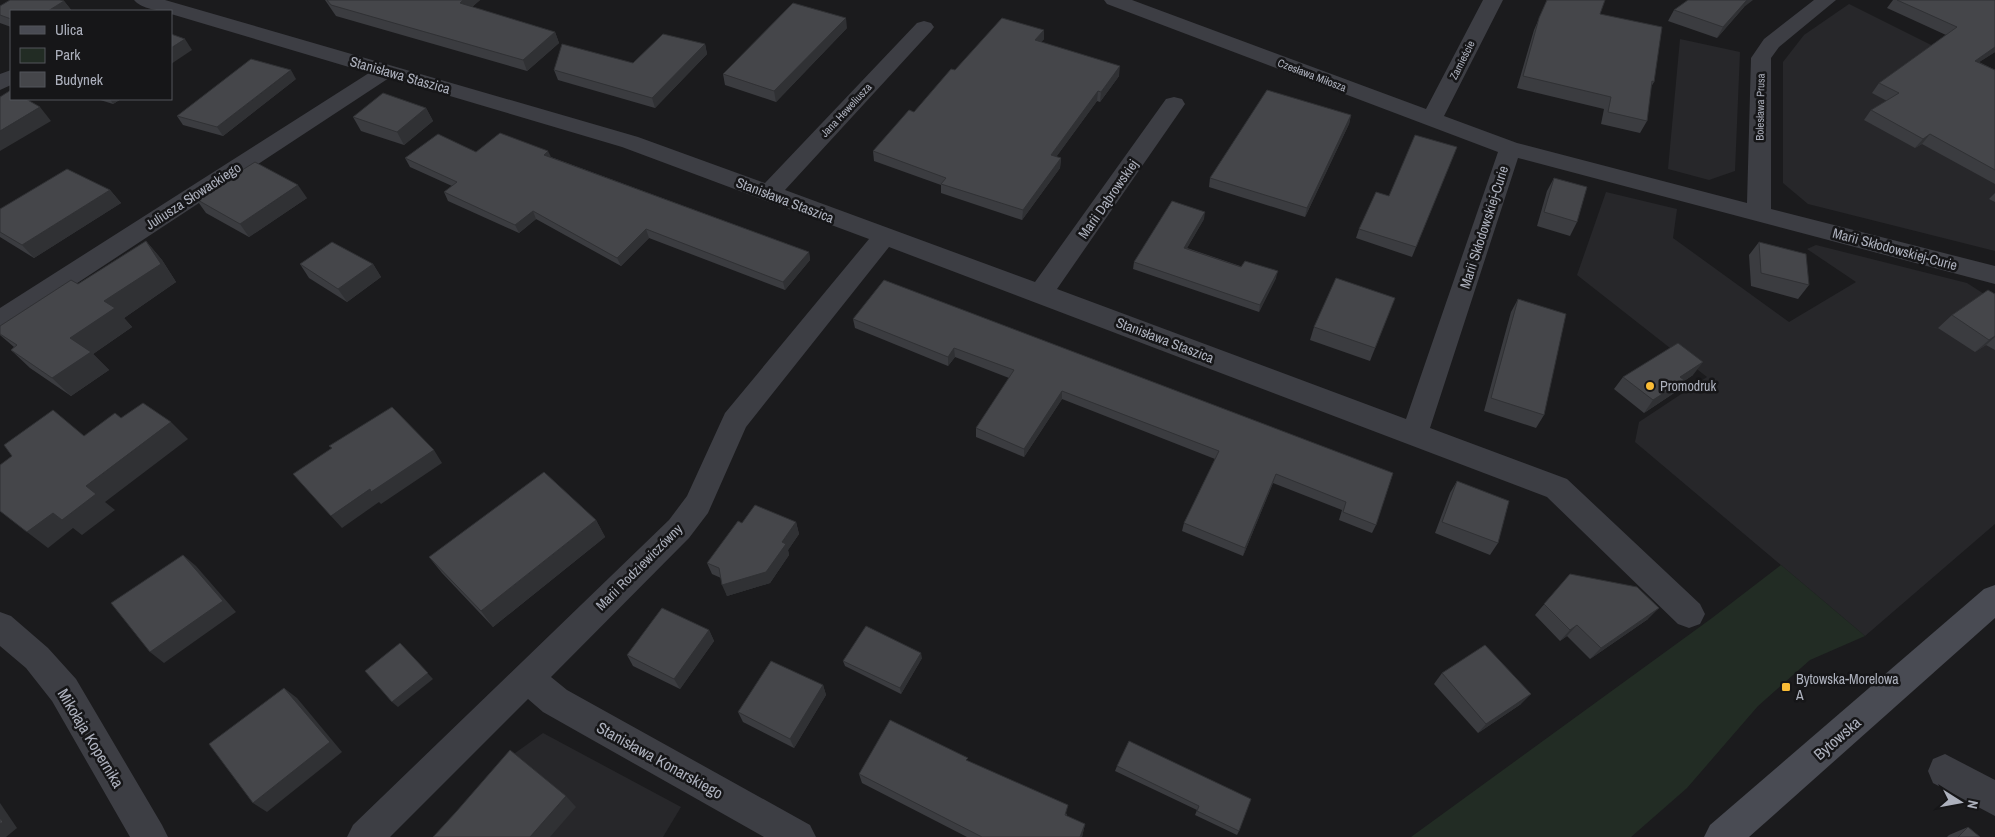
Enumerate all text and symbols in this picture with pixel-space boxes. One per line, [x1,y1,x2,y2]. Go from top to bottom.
legend [10,10,172,100]
text: Ulica [55,19,83,40]
street label: Zamieście [1446,38,1478,82]
text: Park [55,44,81,65]
street label: Stanisława Staszica [348,52,453,98]
street label: Czesława Miłosza [1276,55,1348,95]
text: Budynek [55,69,104,90]
street label: Bolesława Prusa [1752,73,1768,141]
street label: Jana Heweliusza [817,80,875,140]
street label: Marii Dąbrowskiej [1074,156,1142,242]
street label: Juliusza Słowackiego [142,158,244,234]
street label: Marii Skłodowskiej-Curie [1456,163,1512,291]
street label: Stanisława Staszica [734,173,837,227]
street label: Marii Skłodowskiej-Curie [1831,224,1959,274]
street label: Stanisława Staszica [1114,313,1217,367]
place label: Promodruk [1660,377,1716,395]
marker: Promodruk [1644,380,1656,392]
street label: Marii Rodziewiczówny [592,520,686,614]
place label: Bytowska-Morelowa A [1795,670,1899,704]
marker: Bytowska-Morelowa A [1780,681,1792,693]
street label: Mikołaja Kopernika [53,684,130,792]
street label: Bytowska [1809,711,1866,765]
street label: Stanisława Konarskiego [593,716,727,804]
north arrow [1935,777,1985,827]
text: N [1963,799,1982,810]

